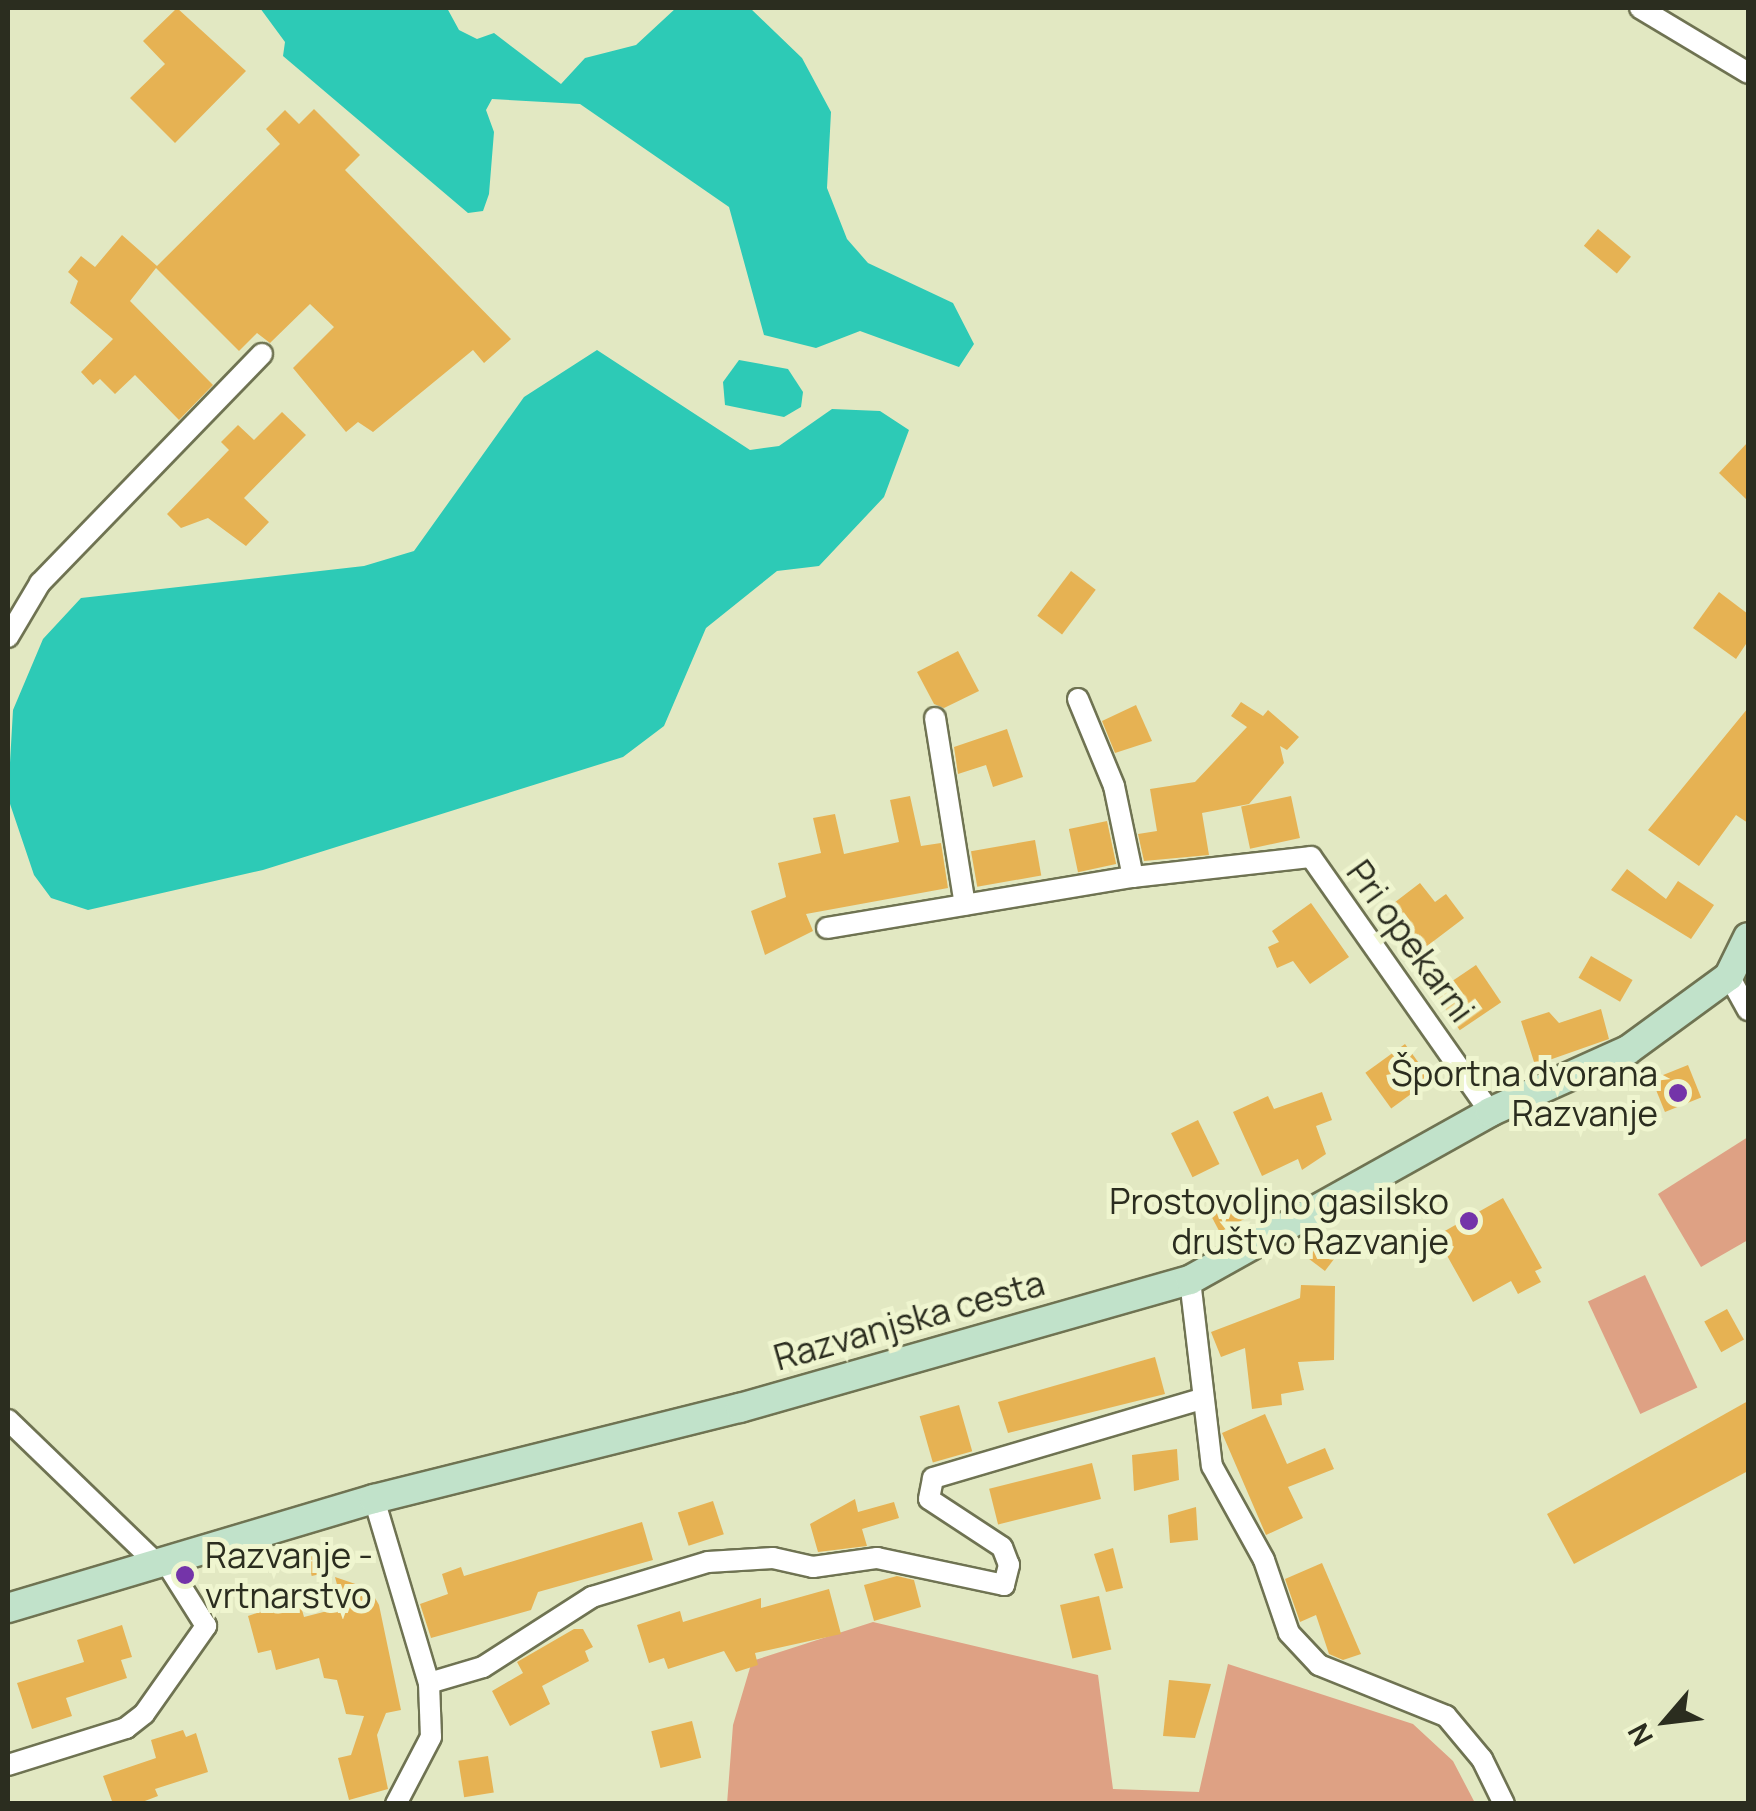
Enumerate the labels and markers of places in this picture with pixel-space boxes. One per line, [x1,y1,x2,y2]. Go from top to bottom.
place label: Športna dvorana Razvanje [1391,1052,1658,1134]
marker: Športna dvorana Razvanje [1667,1082,1689,1104]
place label: Prostovoljno gasilsko društvo Razvanje [1109,1180,1449,1262]
marker: Prostovoljno gasilsko društvo Razvanje [1458,1210,1480,1232]
place label: Razvanje - vrtnarstvo [205,1534,373,1616]
marker: Razvanje - vrtnarstvo [174,1564,196,1586]

